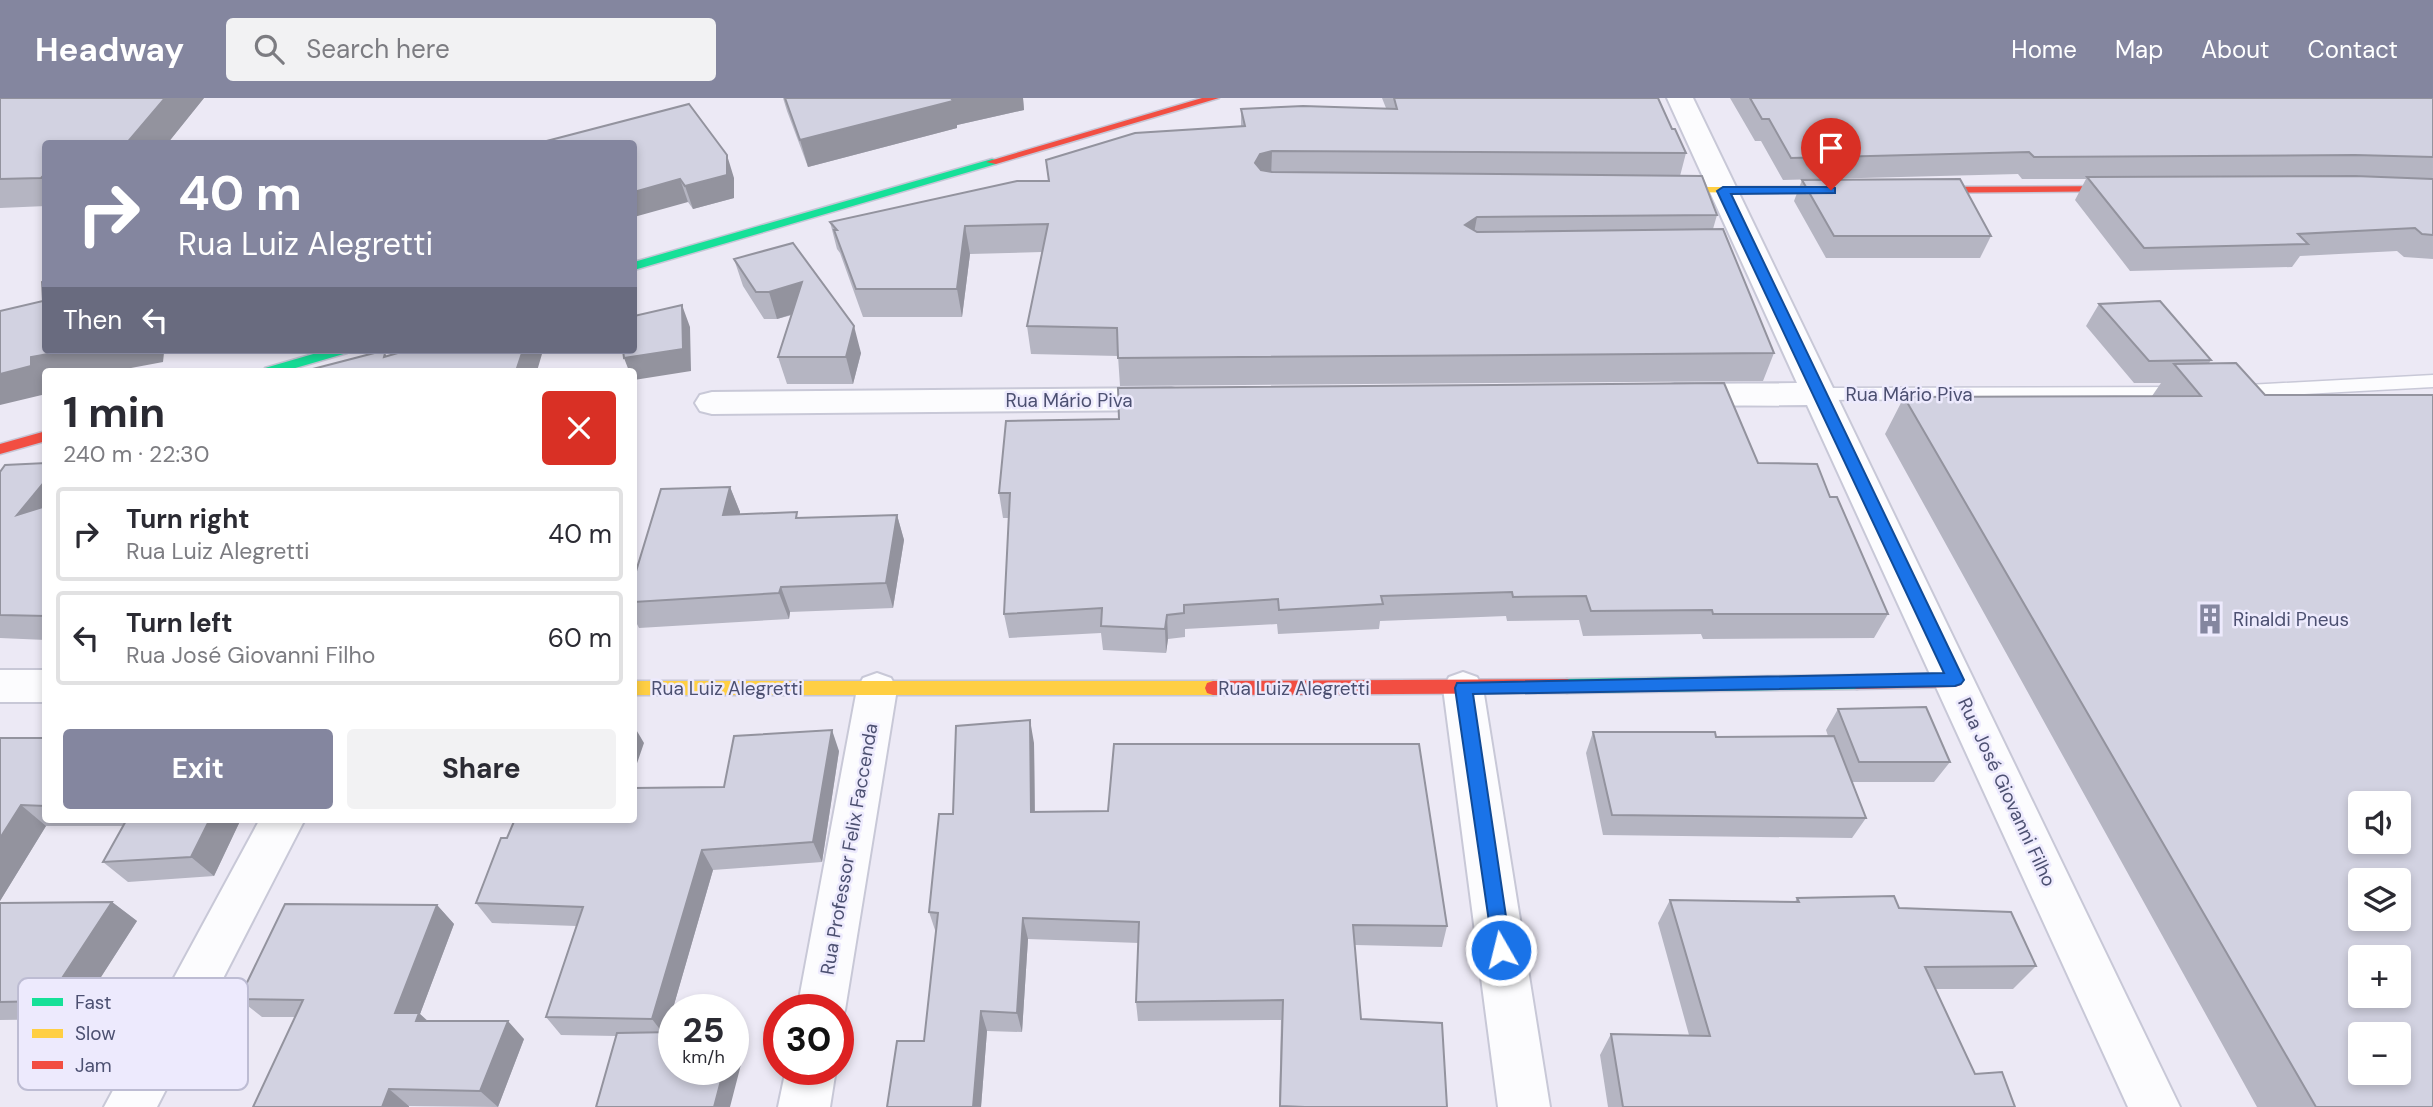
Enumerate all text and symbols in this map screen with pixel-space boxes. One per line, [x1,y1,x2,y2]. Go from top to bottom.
search box [226,18,716,81]
text: Headway [35,28,184,71]
icon: search [250,30,288,68]
text: Search here [306,32,450,66]
text: Home [2011,34,2077,65]
text: Map [2115,34,2163,65]
text: About [2201,34,2270,65]
text: Contact [2308,34,2398,65]
pin [1801,118,1861,190]
icon: arrive [1812,129,1850,167]
text: 40 m [178,161,302,225]
icon: right [63,168,154,259]
text: Rua Luiz Alegretti [178,223,433,265]
icon: left [136,301,174,339]
text: Then [63,303,122,337]
street label: Rua Mário Piva [1845,382,1973,407]
text: 1 min [63,385,165,440]
street label: Rua Mário Piva [1005,388,1133,413]
button: close [542,391,616,465]
text: 240 m · 22:30 [63,439,209,469]
text: Turn right [126,502,250,536]
icon: right [67,515,105,553]
text: 40 m [548,517,612,551]
text: Rua Luiz Alegretti [126,536,309,566]
building icon: Rinaldi Pneus [2193,602,2227,636]
text: Turn left [126,606,233,640]
place label: Rinaldi Pneus [2233,607,2349,632]
icon: left [67,619,105,657]
text: 60 m [548,621,612,655]
text: Rua José Giovanni Filho [126,640,375,670]
street label: Rua Luiz Alegretti [651,676,803,701]
street label: Rua Luiz Alegretti [1218,676,1370,701]
street label: Rua José Giovanni Filho [1952,693,2062,891]
street label: Rua Professor Felix Faccenda [815,721,883,977]
button: Exit [63,729,333,809]
button: Share [347,729,616,809]
map controls [2348,791,2411,1085]
button: sound [2348,791,2411,854]
button: layers [2348,868,2411,931]
position arrow [1464,913,1538,987]
button: + [2348,945,2411,1008]
legend [18,978,248,1090]
text: Fast [75,990,111,1015]
speed limit sign: 30 [763,994,854,1085]
text: 25 [683,1007,724,1053]
text: Slow [75,1021,116,1046]
button: − [2348,1022,2411,1085]
text: km/h [682,1045,725,1069]
text: Jam [75,1053,112,1078]

